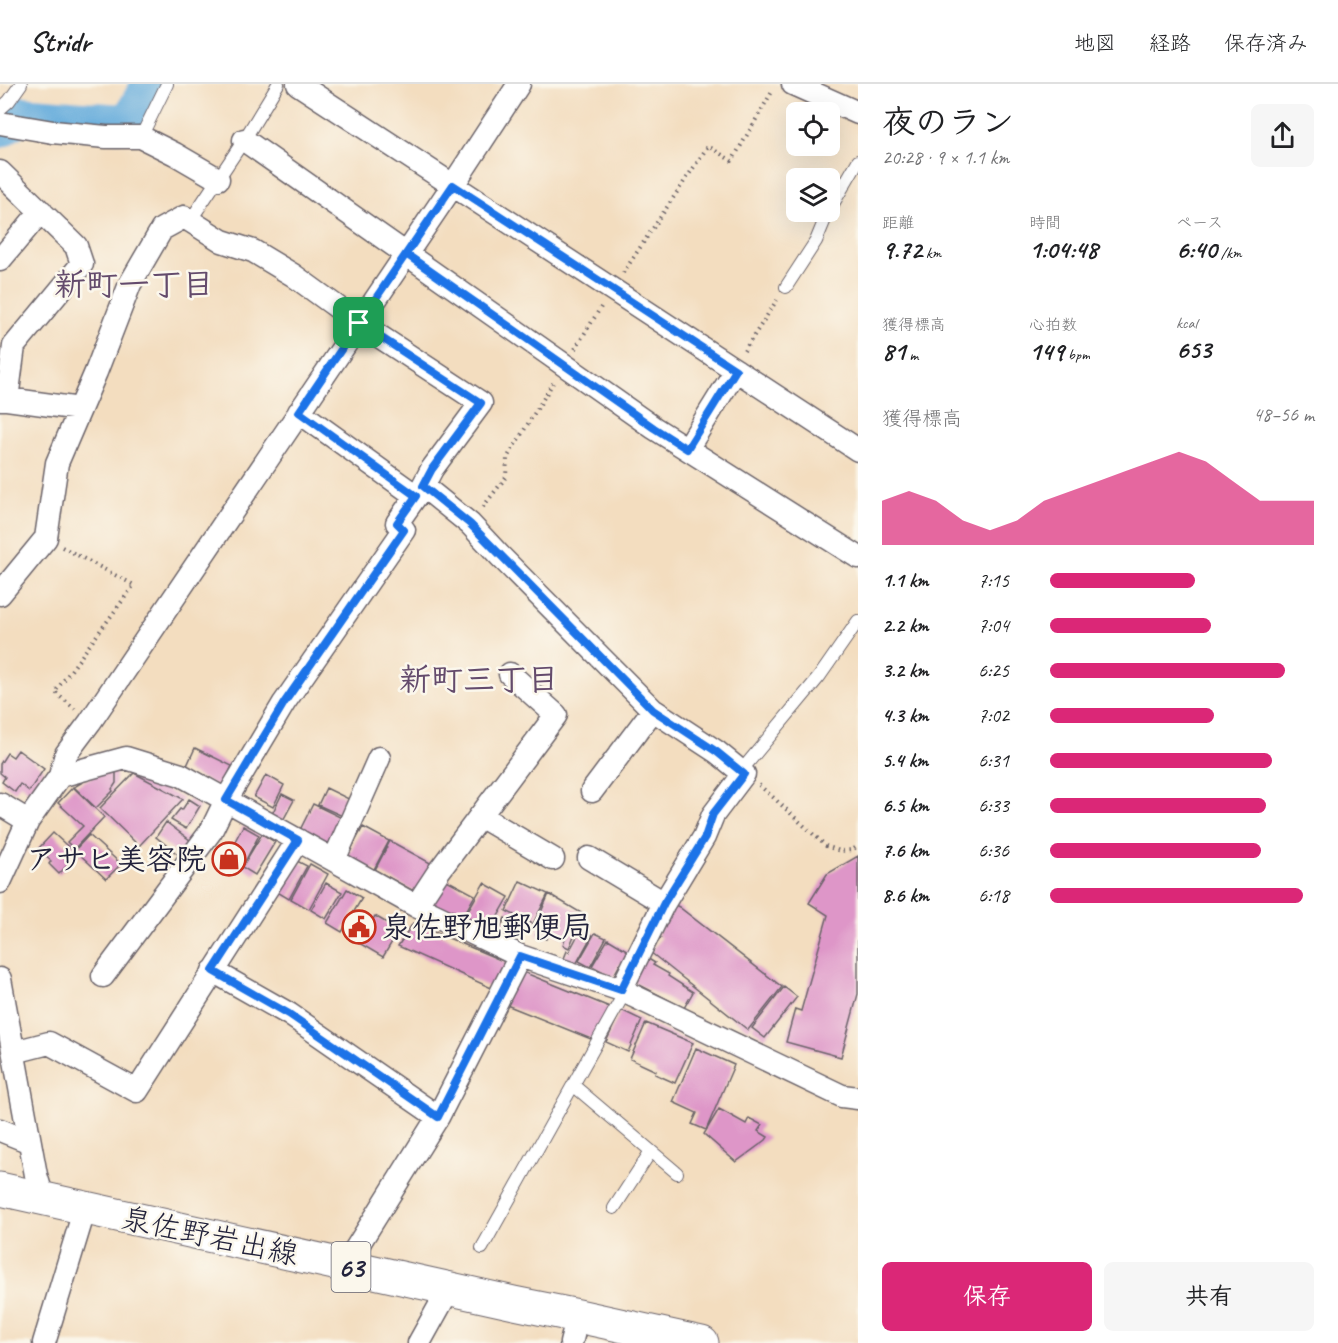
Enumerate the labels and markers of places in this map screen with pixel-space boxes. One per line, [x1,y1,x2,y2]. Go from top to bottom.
pin [333,297,384,348]
place label: アサヒ美容院 [26,840,206,878]
shop icon: アサヒ美容院 [211,841,247,877]
place label: 泉佐野旭郵便局 [382,908,592,946]
public building icon: 泉佐野旭郵便局 [341,909,377,945]

